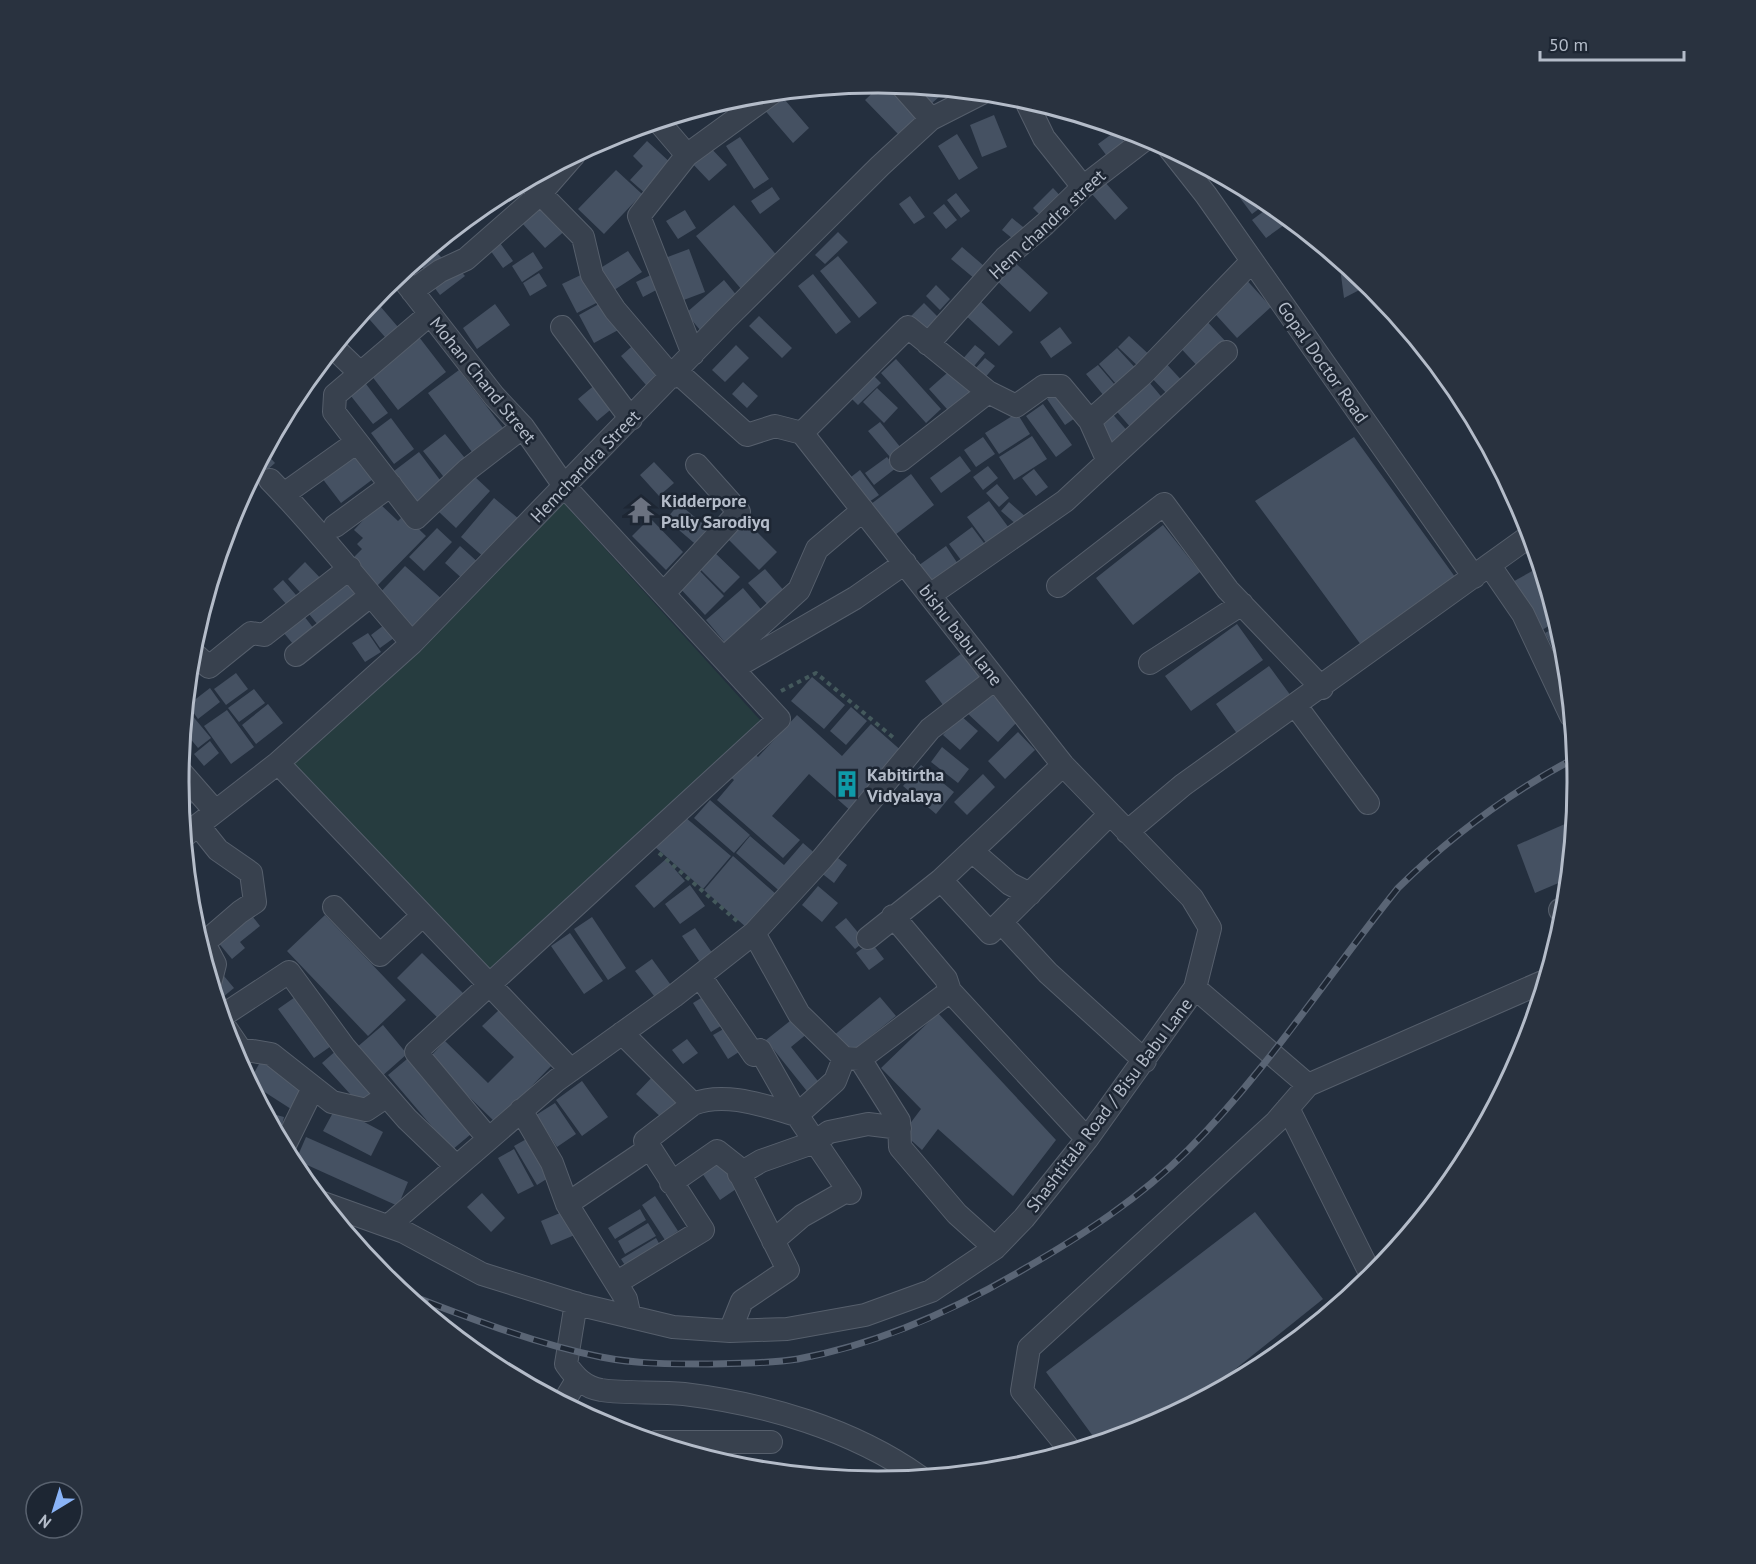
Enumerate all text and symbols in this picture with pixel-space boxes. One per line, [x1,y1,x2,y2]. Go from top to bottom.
scale bar [1540,24,1684,62]
text: 50 m [1549,33,1588,56]
street label: Hem chandra street [984,164,1110,284]
street label: Gopal Doctor Road [1272,297,1374,427]
street label: Mohan Chand Street [425,312,541,448]
street label: Hemchandra Street [525,405,645,527]
place label: Kidderpore Pally Sarodiyq [661,489,770,533]
temple icon: Kidderpore Pally Sarodiyq [626,495,656,525]
street label: bishu babu lane [914,580,1008,690]
place label: Kabitirtha Vidyalaya [866,763,944,807]
building icon: Kabitirtha Vidyalaya [832,769,862,799]
street label: Shashtitala Road / Bisu Babu Lane [1021,993,1197,1217]
north arrow [24,1480,84,1540]
text: N [34,1511,55,1533]

